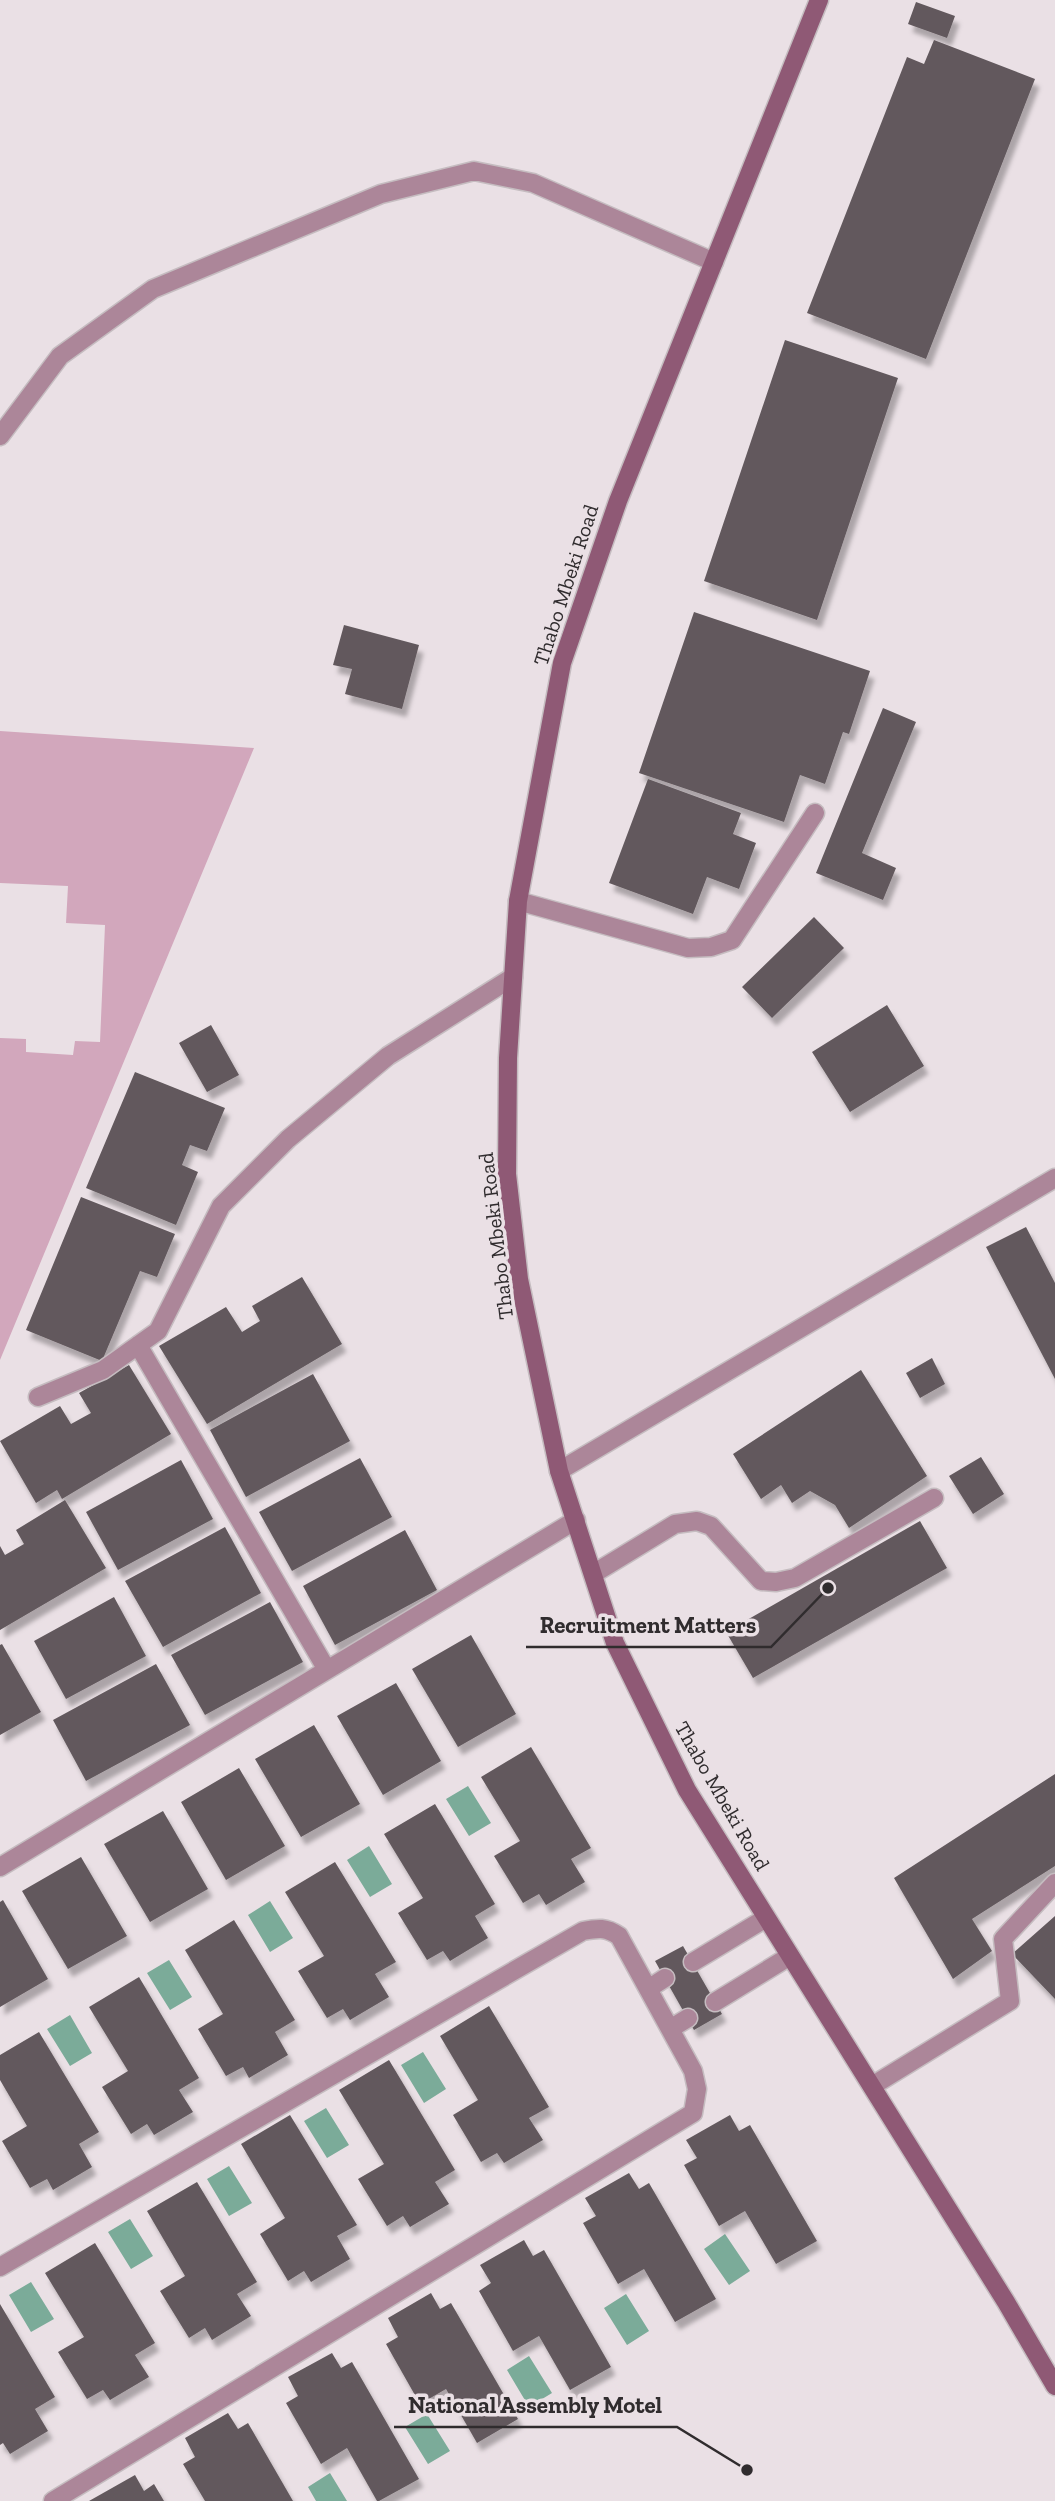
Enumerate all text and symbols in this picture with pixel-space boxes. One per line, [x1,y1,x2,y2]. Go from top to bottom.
street label: Thabo Mbeki Road [528,501,604,669]
street label: Thabo Mbeki Road [473,1151,518,1321]
callout: Recruitment Matters [526,1603,771,1647]
text: Recruitment Matters [540,1611,756,1639]
street label: Thabo Mbeki Road [670,1717,775,1875]
callout: National Assembly Motel [394,2383,677,2427]
text: National Assembly Motel [408,2391,663,2419]

